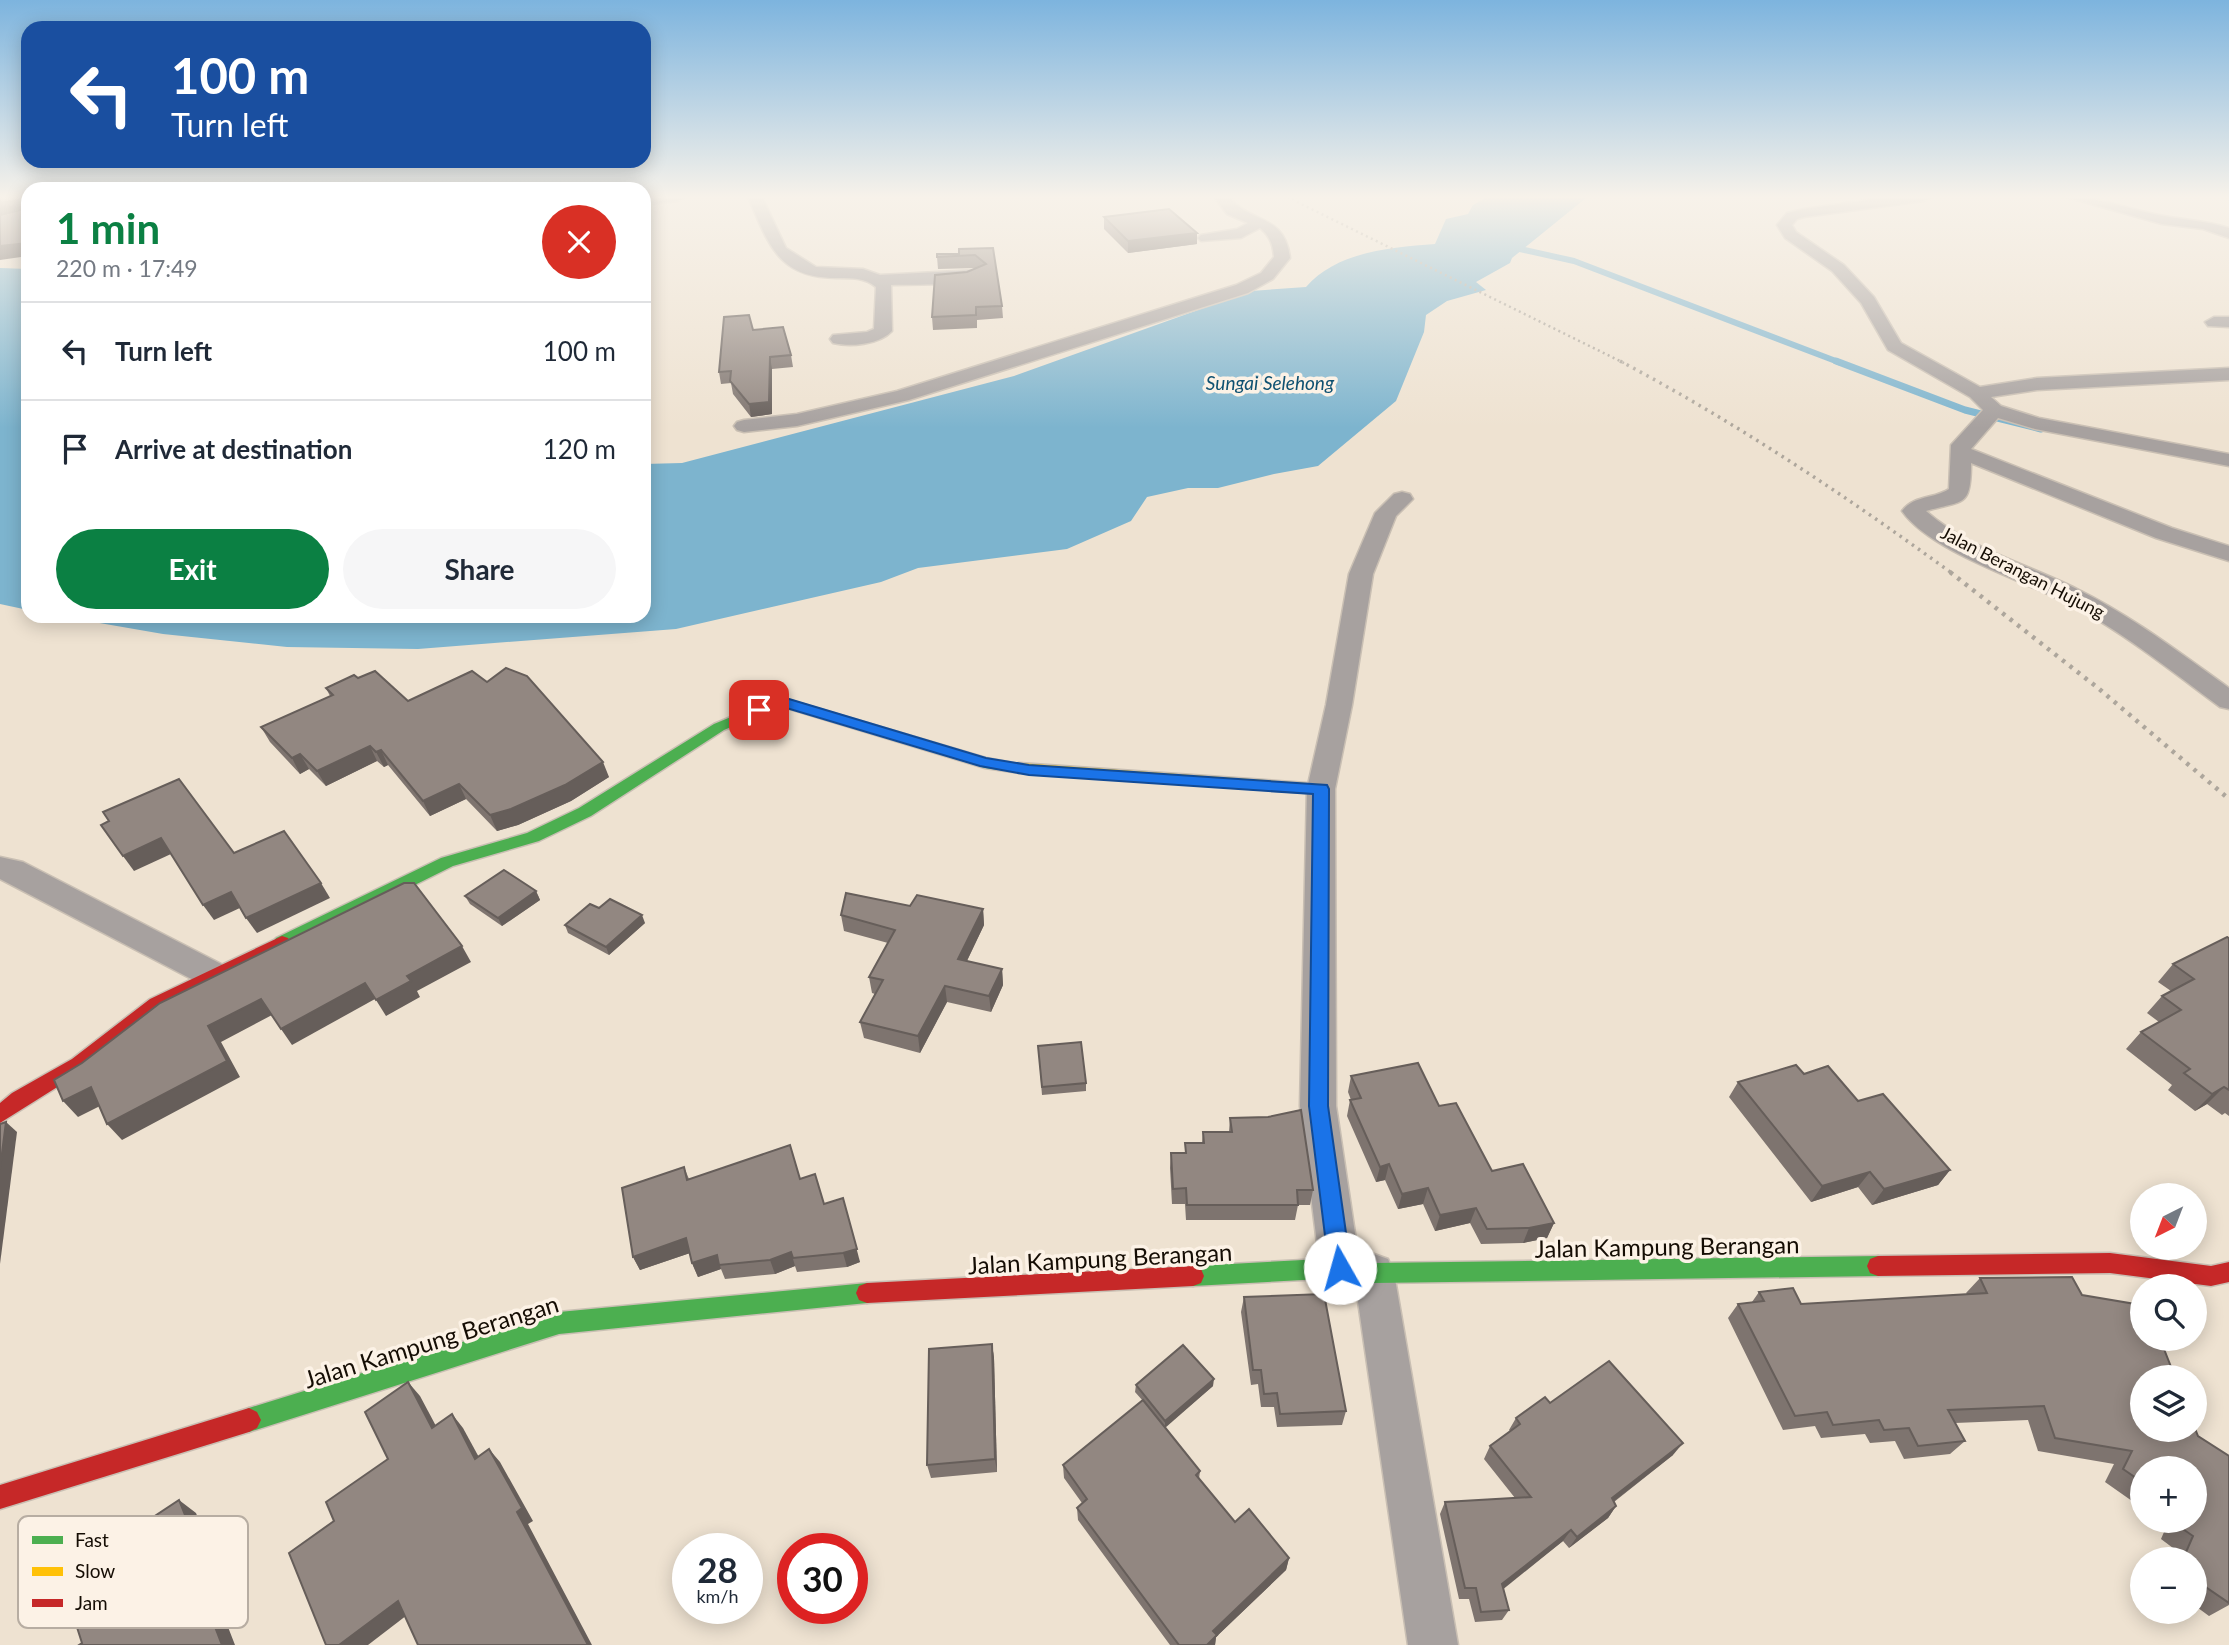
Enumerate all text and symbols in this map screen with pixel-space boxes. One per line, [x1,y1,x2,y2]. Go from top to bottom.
text: 100 m [171,46,309,104]
icon: left [56,49,147,140]
text: Turn left [171,105,288,144]
text: 1 min [56,203,160,253]
button: close [542,205,616,279]
text: 220 m · 17:49 [56,254,198,282]
icon: left [56,332,94,370]
text: Turn left [115,335,212,367]
text: 100 m [543,335,616,367]
water label: Sungai Selehong [1206,371,1335,394]
icon: arrive [56,430,94,468]
text: Arrive at destination [115,433,352,465]
text: 120 m [543,433,616,465]
street label: Jalan Berangan Hujung [1937,521,2109,623]
button: Exit [56,529,329,609]
button: Share [343,529,616,609]
pin [729,680,789,740]
icon: arrive [740,691,778,729]
north arrow [2130,1183,2207,1260]
map controls [2130,1183,2207,1624]
street label: Jalan Kampung Berangan [1534,1229,1800,1263]
position arrow [1303,1231,1377,1305]
street label: Jalan Kampung Berangan [967,1237,1233,1279]
button: search [2130,1274,2207,1351]
street label: Jalan Kampung Berangan [300,1288,562,1394]
button: layers [2130,1365,2207,1442]
button: + [2130,1456,2207,1533]
legend [18,1516,248,1628]
text: Fast [75,1528,109,1551]
speed limit sign: 30 [777,1533,868,1624]
button: − [2130,1547,2207,1624]
text: 28 [697,1548,738,1590]
text: Slow [75,1559,115,1582]
text: km/h [696,1585,739,1607]
text: Jam [75,1591,108,1614]

